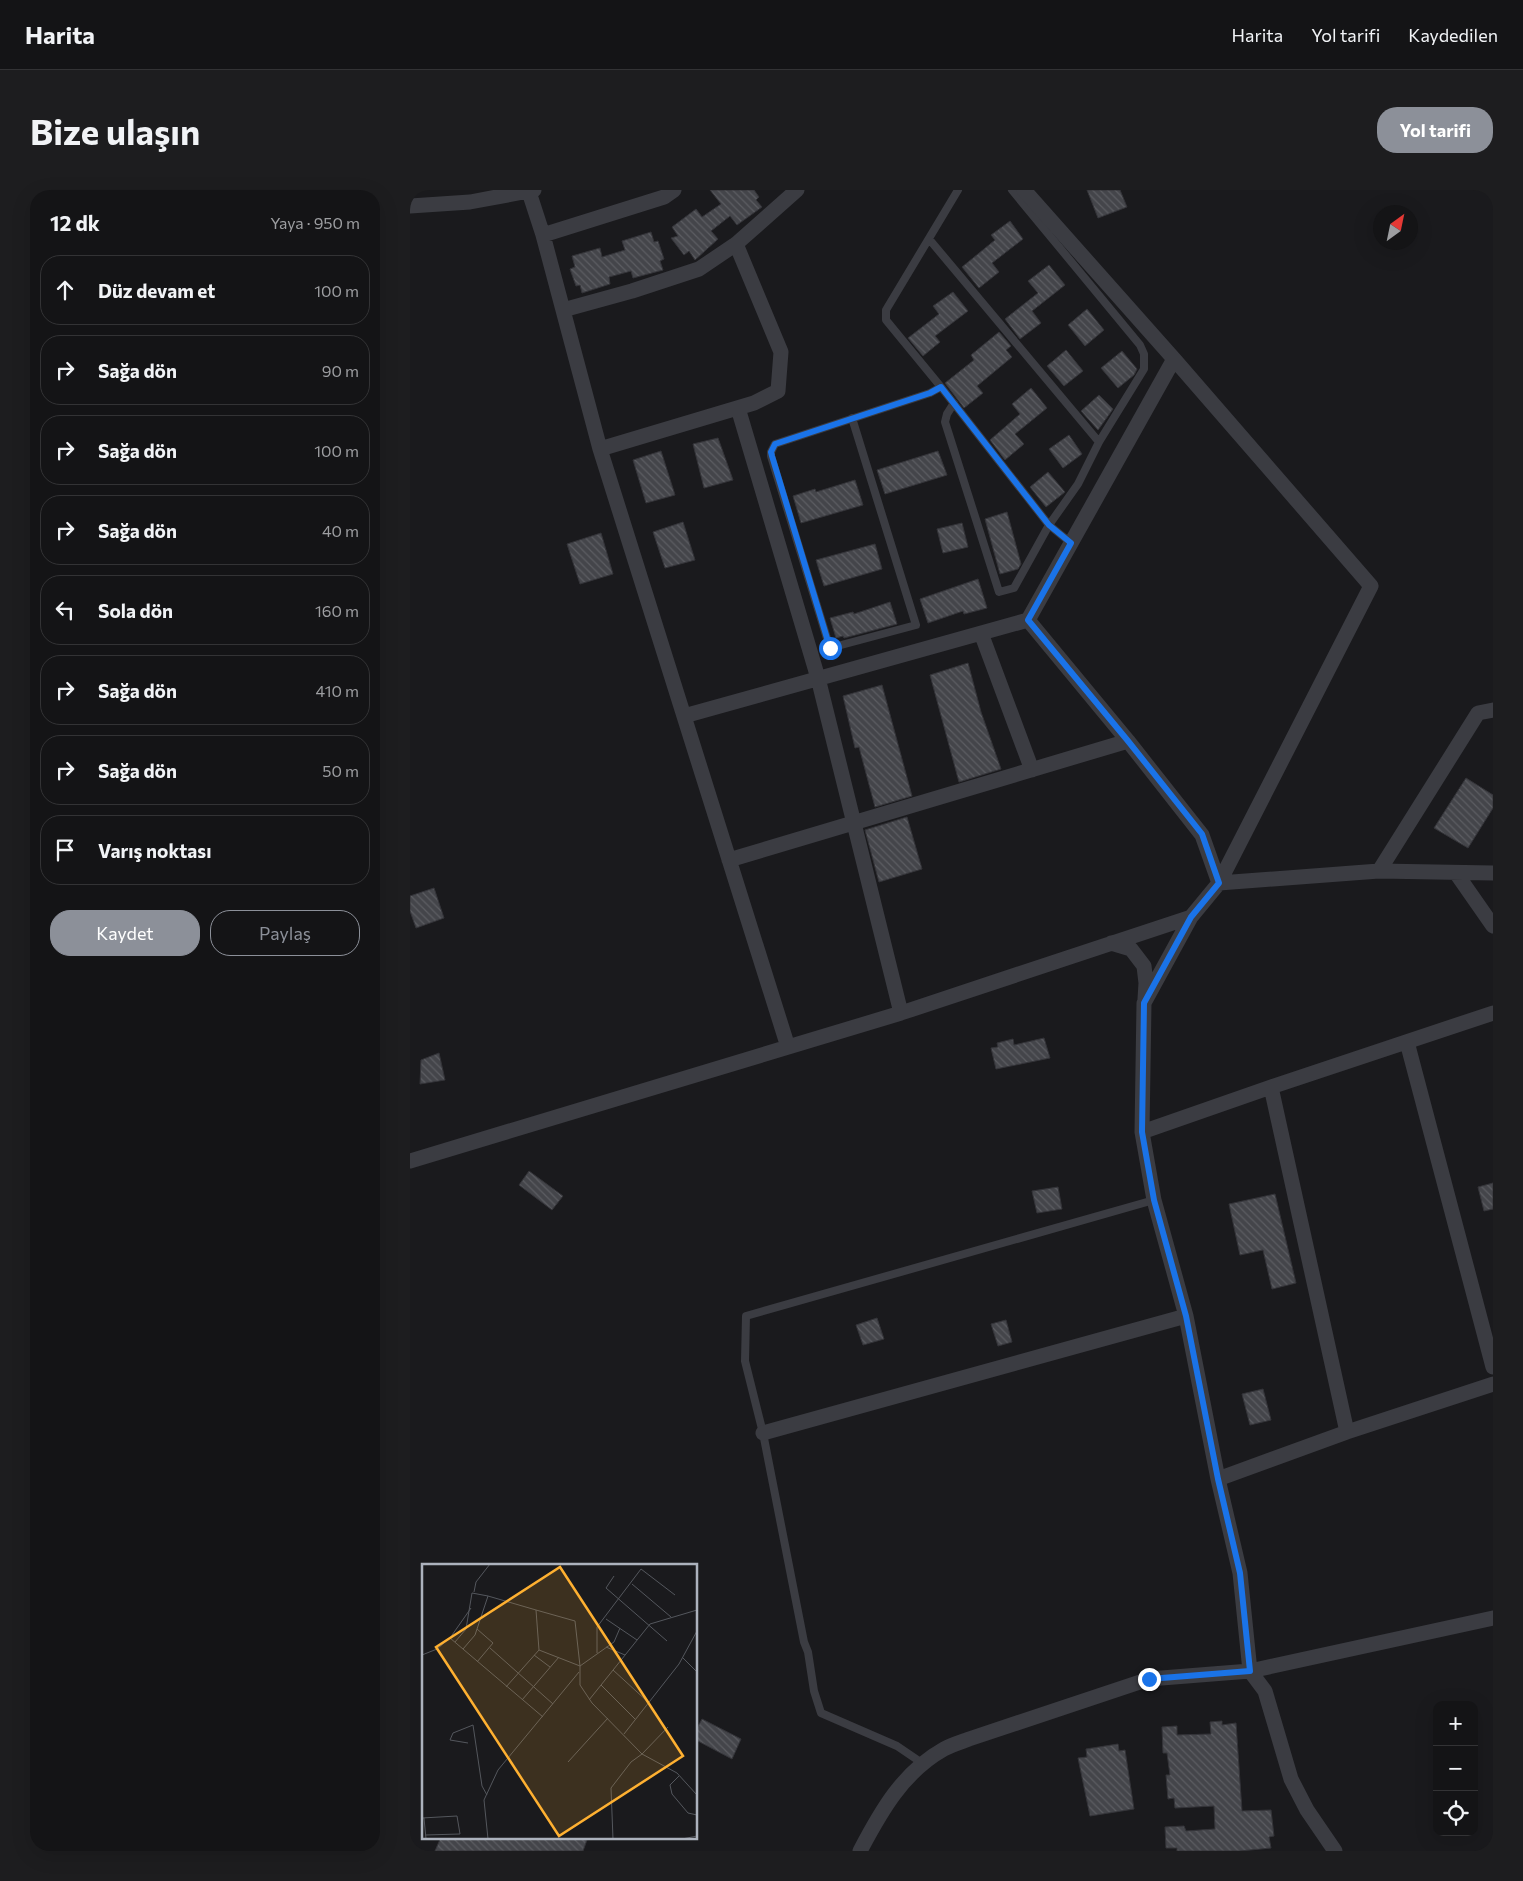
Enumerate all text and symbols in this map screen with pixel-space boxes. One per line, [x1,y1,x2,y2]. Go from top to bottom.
text: Harita [25,20,95,49]
text: Harita [1232,24,1283,46]
text: Yol tarifi [1311,24,1380,46]
text: Kaydedilen [1408,24,1498,46]
button: Yol tarifi [1377,107,1493,153]
text: Bize ulaşın [30,109,200,152]
north arrow [1373,205,1418,250]
text: 12 dk [50,210,100,235]
text: Yaya · 950 m [270,213,360,232]
icon: ahead [51,276,79,304]
text: Düz devam et [98,279,215,302]
text: 100 m [314,281,359,300]
icon: right [51,356,79,384]
text: Sağa dön [98,359,177,382]
text: 90 m [322,361,359,380]
icon: right [51,436,79,464]
text: Sağa dön [98,439,177,462]
text: 100 m [314,441,359,460]
icon: right [51,516,79,544]
text: Sağa dön [98,519,177,542]
text: 40 m [322,521,359,540]
icon: left [51,596,79,624]
text: Sola dön [98,599,173,622]
text: 160 m [315,601,359,620]
route start [819,637,842,660]
icon: right [51,676,79,704]
text: Sağa dön [98,679,177,702]
text: 410 m [316,681,359,700]
icon: right [51,756,79,784]
text: Sağa dön [98,759,177,782]
text: 50 m [322,761,359,780]
icon: arrive [51,836,79,864]
text: Varış noktası [98,839,211,862]
button: Kaydet [50,910,200,956]
button: Paylaş [210,910,360,956]
inset map [422,1564,698,1838]
route end [1138,1668,1161,1691]
map controls [1433,1701,1478,1836]
button: + [1433,1701,1478,1746]
button: − [1433,1746,1478,1791]
button: locate [1433,1791,1478,1836]

